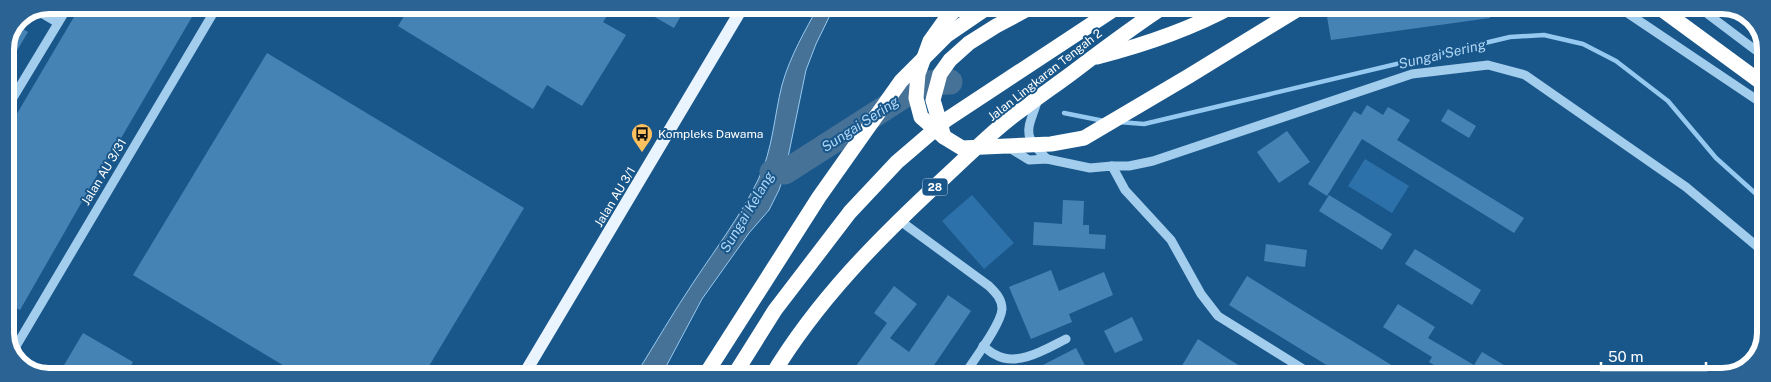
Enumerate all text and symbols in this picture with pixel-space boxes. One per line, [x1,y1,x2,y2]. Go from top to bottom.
street label: Jalan Lingkaran Tengah 2 [985,26,1105,124]
water label: Sungai Sering [1397,36,1488,72]
water label: Sungai Sering [818,93,902,155]
bus stop icon: Kompleks Dawama [630,122,654,153]
place label: Kompleks Dawama [658,127,763,141]
street label: Jalan AU 3/31 [79,136,129,208]
street label: Jalan AU 3/1 [592,164,638,230]
water label: Sungai Kelang [717,168,778,255]
road number: 28 [922,178,948,196]
scale bar [1601,340,1706,372]
text: 50 m [1608,348,1643,365]

